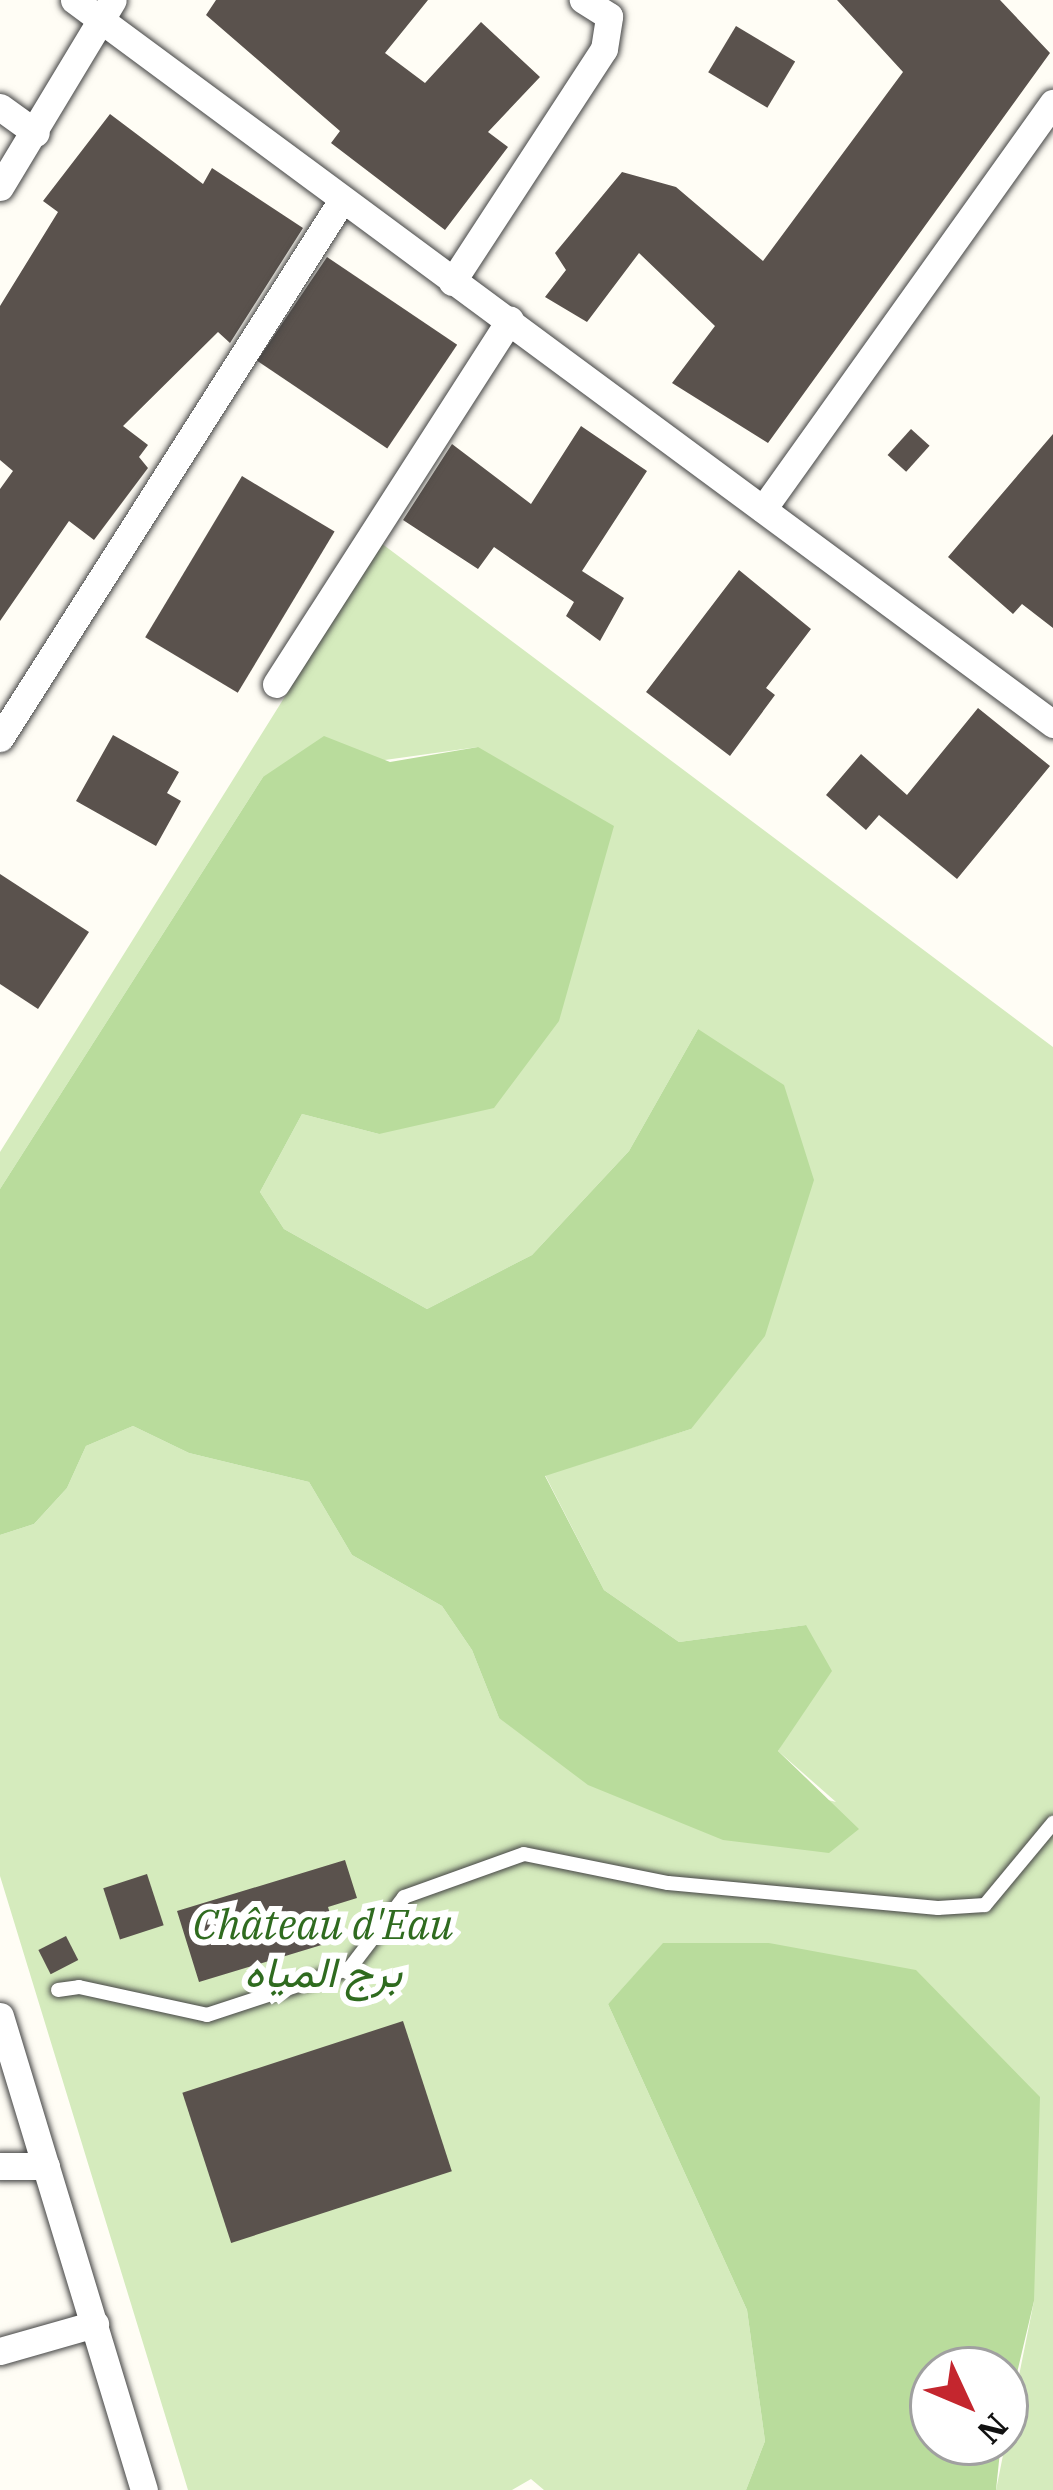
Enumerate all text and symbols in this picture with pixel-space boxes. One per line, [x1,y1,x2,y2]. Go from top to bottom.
park label: Château d'Eau برج المياه [193,1899,453,1998]
north arrow [909,2346,1029,2466]
text: N [969,2405,1018,2454]

